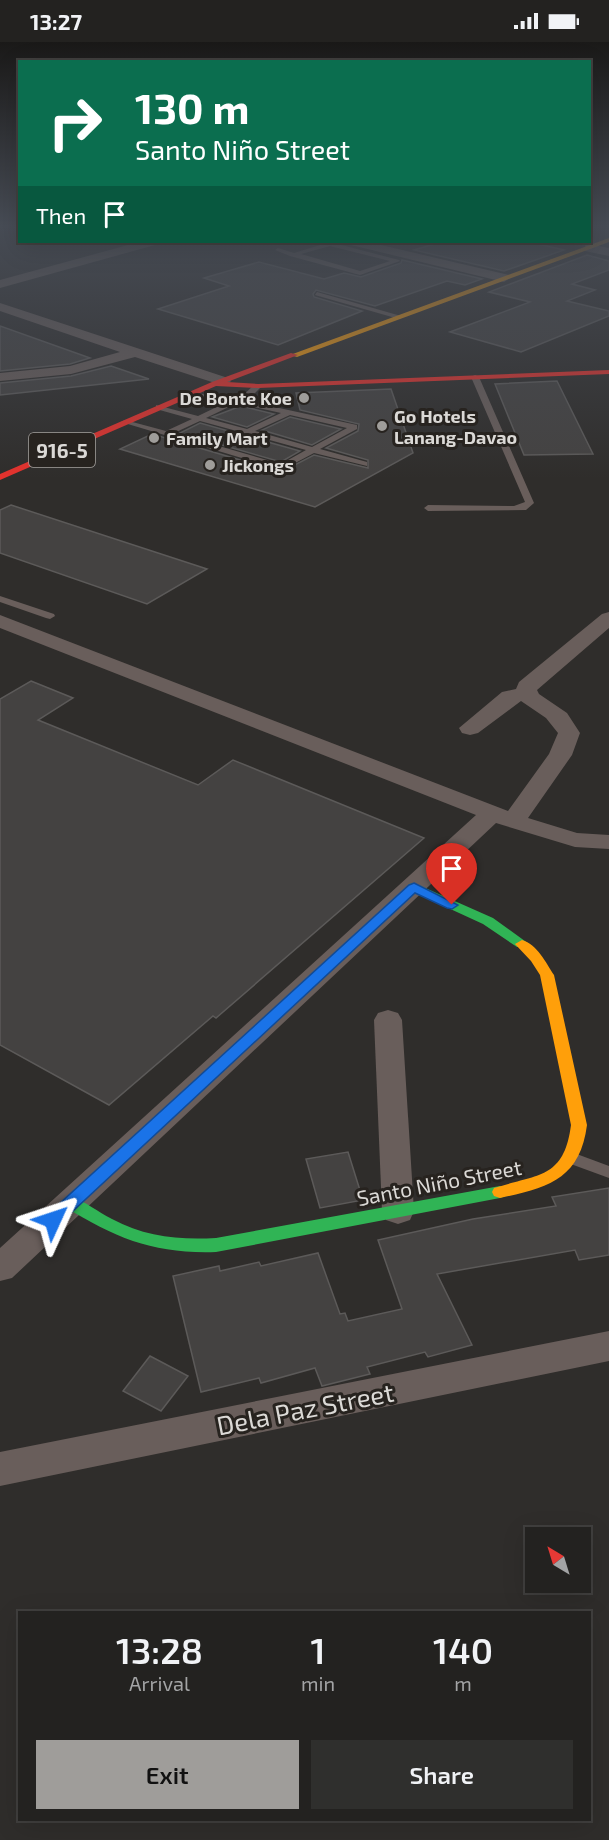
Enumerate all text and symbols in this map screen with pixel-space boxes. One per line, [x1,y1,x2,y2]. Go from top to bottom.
text: 13:27 [30,8,82,34]
text: 130 m [135,82,250,132]
icon: right [36,84,114,162]
text: Santo Niño Street [135,133,350,165]
icon: arrive [98,198,131,231]
text: Then [36,202,86,228]
place label: De Bonte Koe [179,387,292,409]
marker: De Bonte Koe [297,391,311,405]
place label: Go Hotels Lanang-Davao [394,405,517,448]
marker: Go Hotels Lanang-Davao [375,419,389,433]
place label: Family Mart [166,427,268,449]
marker: Family Mart [147,431,161,445]
road number: 916-5 [29,433,95,467]
place label: Jickongs [222,454,294,476]
marker: Jickongs [203,458,217,472]
pin [426,843,477,905]
icon: arrive [435,852,468,885]
street label: Santo Niño Street [354,1154,524,1210]
position arrow [21,1188,85,1252]
street label: Dela Paz Street [214,1376,396,1440]
north arrow [525,1527,591,1593]
map controls [525,1527,591,1593]
text: 13:28 [116,1628,203,1671]
text: 1 [310,1628,326,1671]
text: 140 [433,1628,493,1671]
text: Arrival [129,1671,190,1695]
text: min [301,1671,335,1695]
text: m [454,1671,472,1695]
button: Exit [36,1740,299,1809]
button: Share [311,1740,573,1809]

